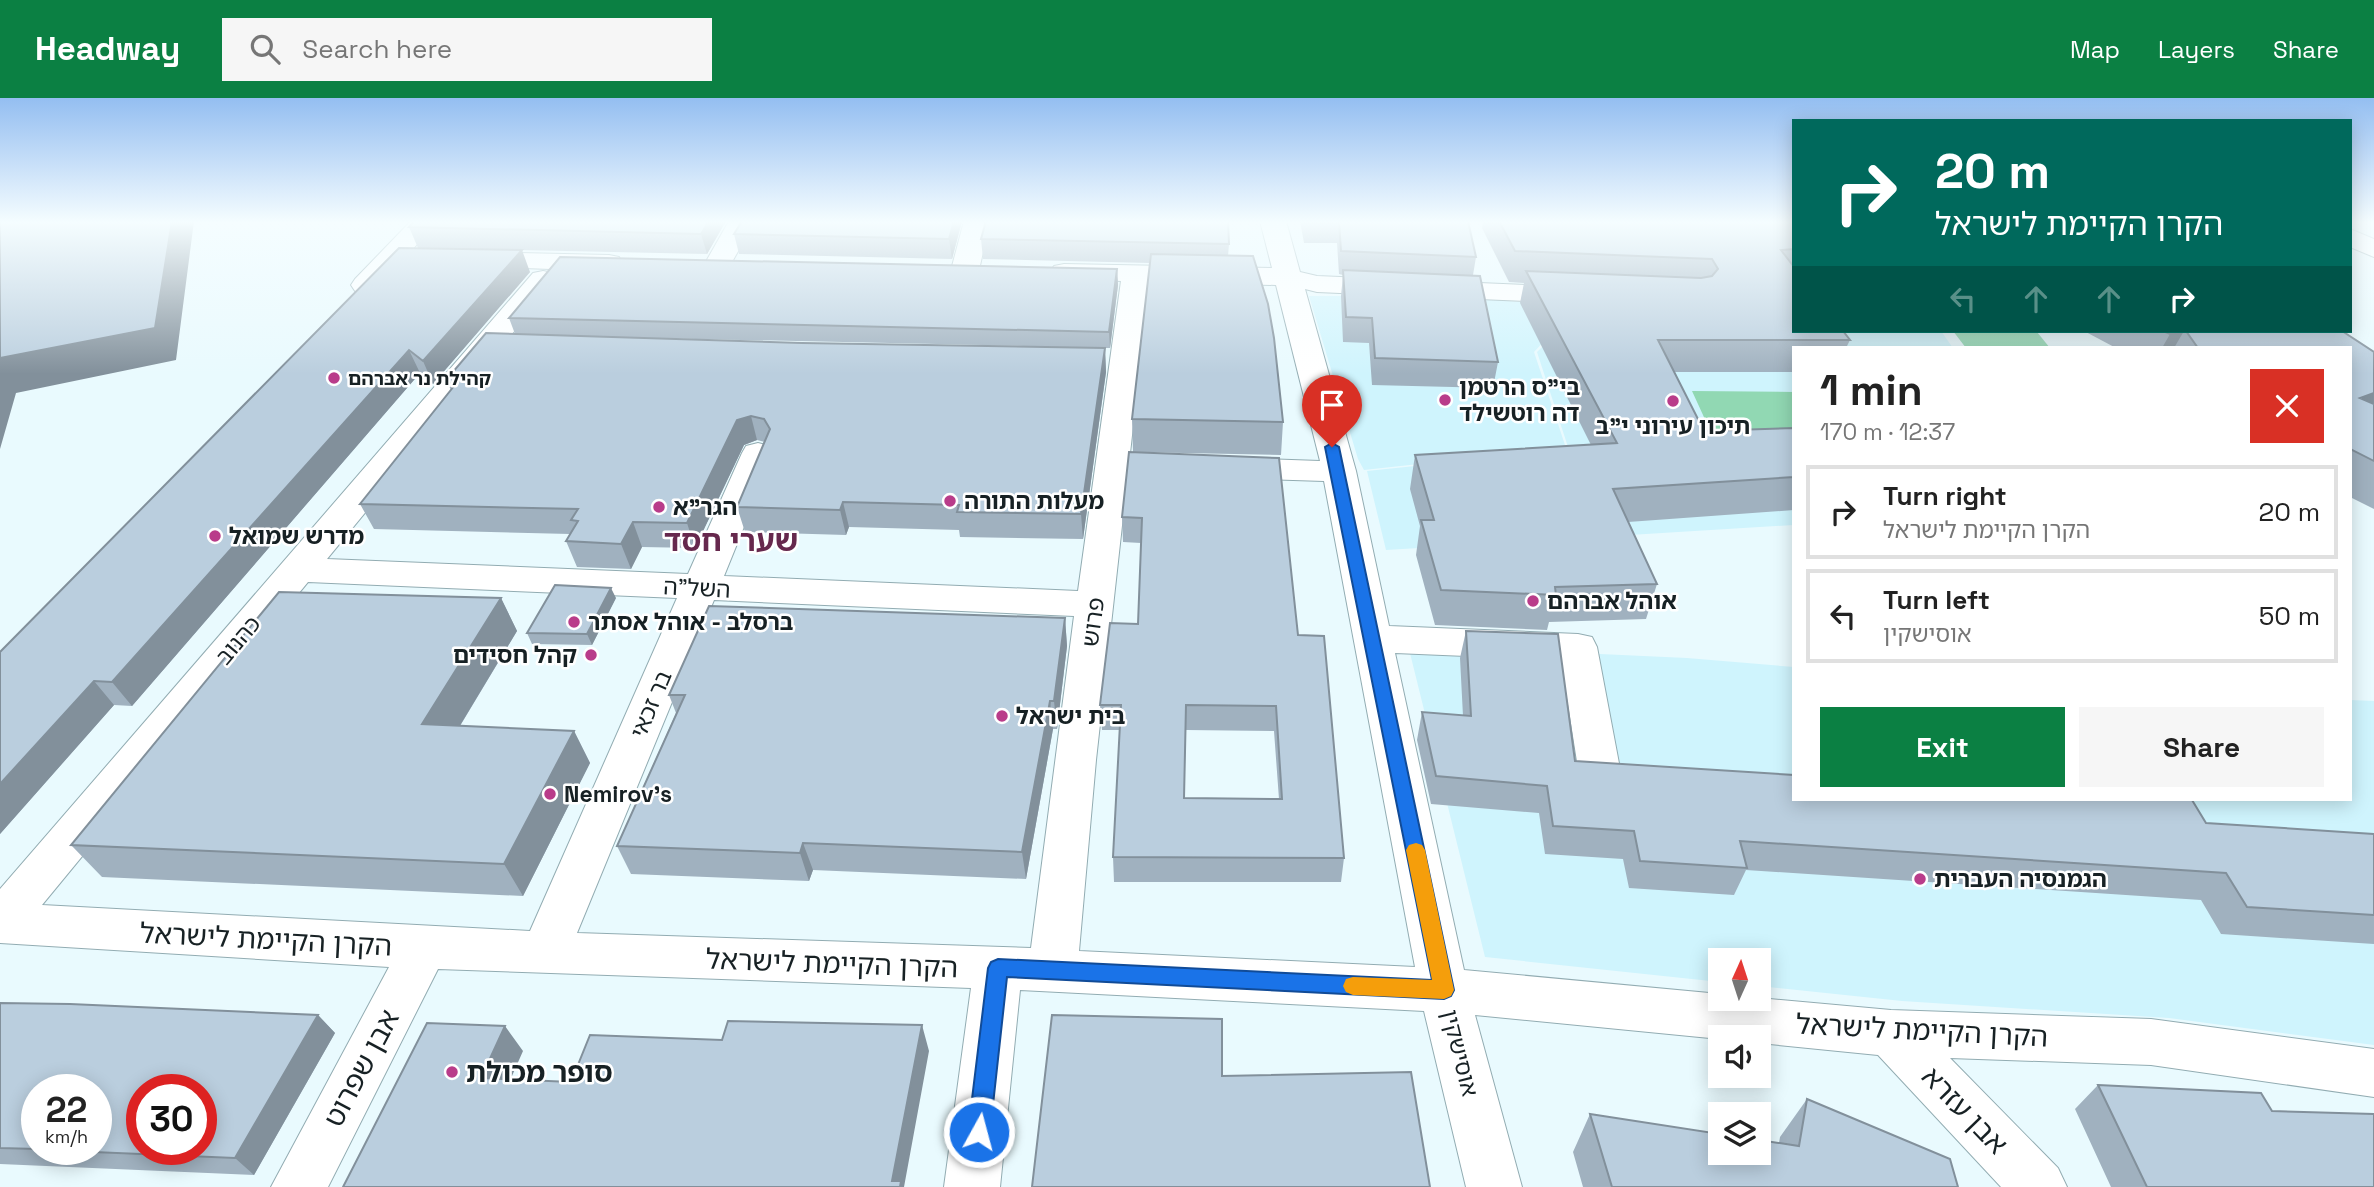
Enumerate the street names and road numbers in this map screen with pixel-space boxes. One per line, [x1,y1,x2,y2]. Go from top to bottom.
street label: השל"ה [663,571,731,605]
street label: פרוש [1075,595,1111,649]
street label: כהנוב [209,609,267,671]
street label: בר זכאי [623,666,679,742]
street label: הקרן הקיימת לישראל [139,914,393,964]
street label: הקרן הקיימת לישראל [705,941,959,985]
street label: אבן שפרוט [315,1003,407,1133]
street label: הקרן הקיימת לישראל [1795,1005,2049,1055]
street label: אוסישקין [1435,1006,1485,1100]
street label: אבן עזרא [1914,1059,2016,1161]

